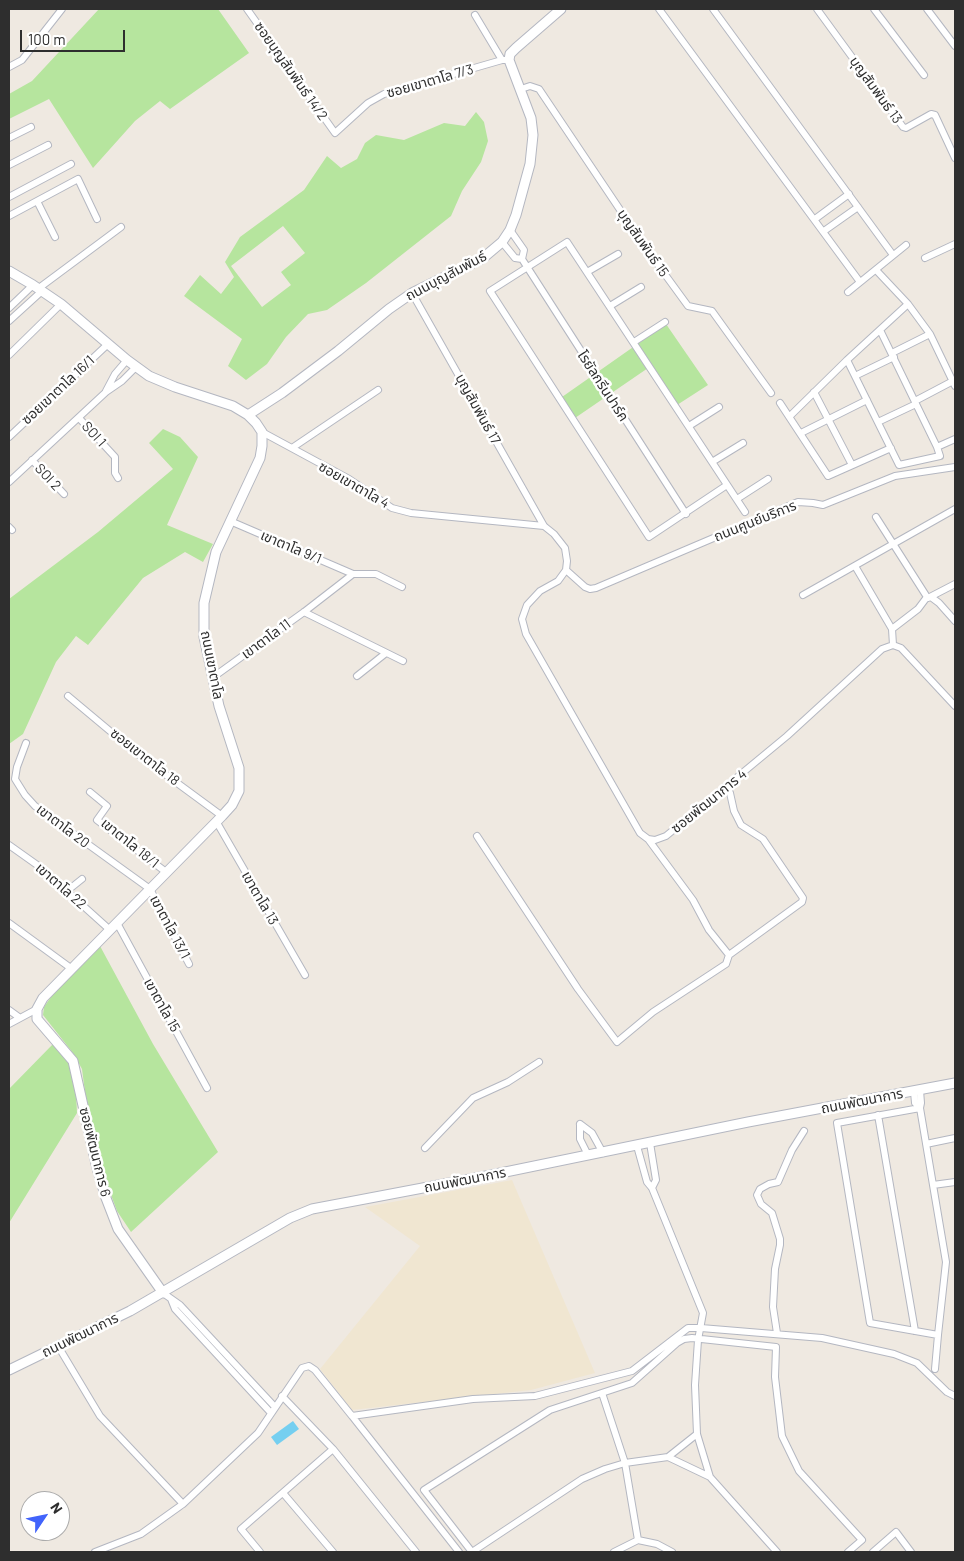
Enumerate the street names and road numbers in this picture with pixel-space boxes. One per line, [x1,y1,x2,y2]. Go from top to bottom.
street label: ซอยบุญสัมพันธ์ 14/2 [251,19,331,123]
street label: บุญสัมพันธ์ 13 [846,53,906,127]
street label: ซอยเขาตาโล 7/3 [385,61,475,101]
street label: บุญสัมพันธ์ 15 [614,206,672,280]
street label: ถนนบุญสัมพันธ์ [403,248,489,304]
street label: โรยัลกรีนปาร์ค [574,348,632,424]
street label: ซอยเขาตาโล 16/1 [18,352,98,428]
street label: บุญสัมพันธ์ 17 [452,371,504,447]
street label: SOI 1 [78,418,110,450]
street label: ซอยเขาตาโล 4 [316,458,392,512]
street label: SOI 2 [31,460,65,494]
street label: ถนนศูนย์บริการ [711,497,799,545]
street label: เขาตาโล 9/1 [258,527,324,567]
street label: เขาตาโล 11 [238,616,294,662]
street label: ถนนเขาตาโล [197,629,227,701]
street label: ซอยเขาตาโล 18 [107,725,183,789]
street label: ซอยพัฒนาการ 4 [668,765,750,837]
street label: เขาตาโล 20 [33,801,93,851]
street label: เขาตาโล 18/1 [98,815,162,871]
street label: เขาตาโล 22 [32,859,90,913]
street label: เขาตาโล 13 [238,868,282,928]
street label: เขาตาโล 13/1 [146,892,194,962]
street label: เขาตาโล 15 [140,975,184,1035]
street label: ถนนพัฒนาการ [820,1085,904,1117]
street label: ซอยพัฒนาการ 6 [76,1105,114,1199]
street label: ถนนพัฒนาการ [423,1164,507,1196]
street label: ถนนพัฒนาการ [39,1309,121,1361]

